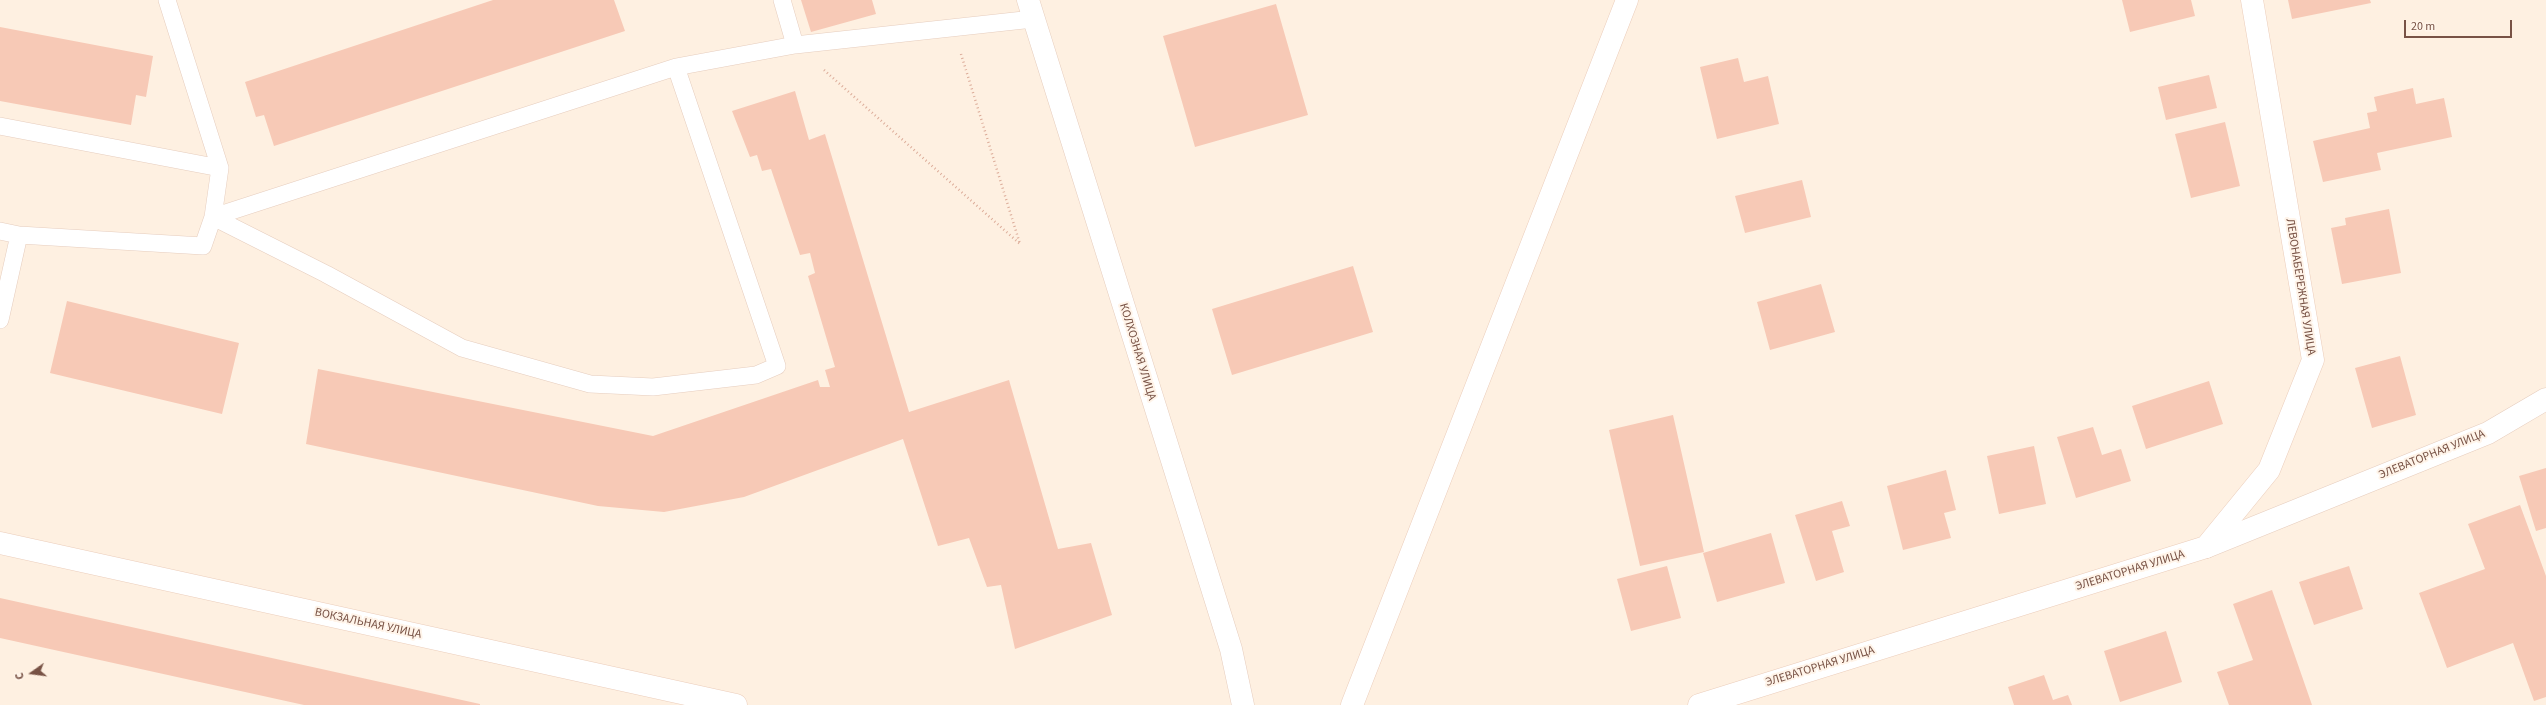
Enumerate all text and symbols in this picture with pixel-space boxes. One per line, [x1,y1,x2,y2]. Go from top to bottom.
scale bar [2406,12,2514,38]
text: 20 m [2411,18,2435,35]
street label: ЛЕВОНАБЕРЕЖНАЯ УЛИЦА [2282,218,2318,356]
street label: КОЛХОЗНАЯ УЛИЦА [1115,302,1159,402]
street label: ЭЛЕВАТОРНАЯ УЛИЦА [2377,427,2487,483]
street label: ЭЛЕВАТОРНАЯ УЛИЦА [2074,548,2186,594]
street label: ВОКЗАЛЬНАЯ УЛИЦА [313,606,423,642]
street label: ЭЛЕВАТОРНАЯ УЛИЦА [1764,644,1876,690]
north arrow [12,653,52,693]
text: С [12,671,28,681]

